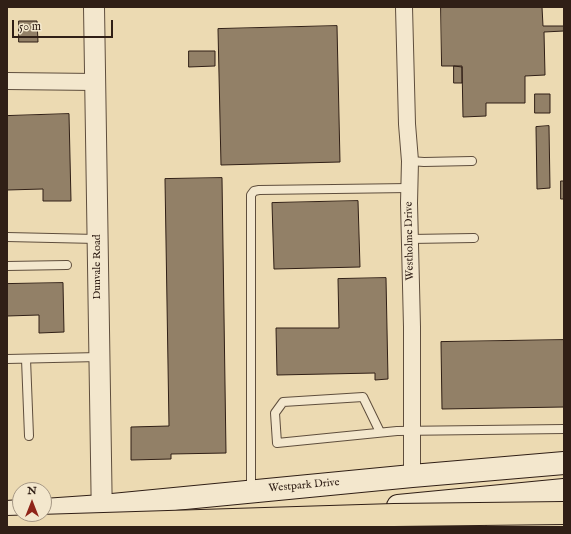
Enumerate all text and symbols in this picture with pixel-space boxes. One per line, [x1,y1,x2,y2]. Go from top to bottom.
scale bar [14,12,115,38]
text: 50 m [19,19,41,34]
street label: Westholme Drive [403,201,417,281]
street label: Dunvale Road [91,234,105,300]
street label: Westpark Drive [268,476,340,496]
north arrow [12,482,52,522]
text: N [27,484,37,498]

